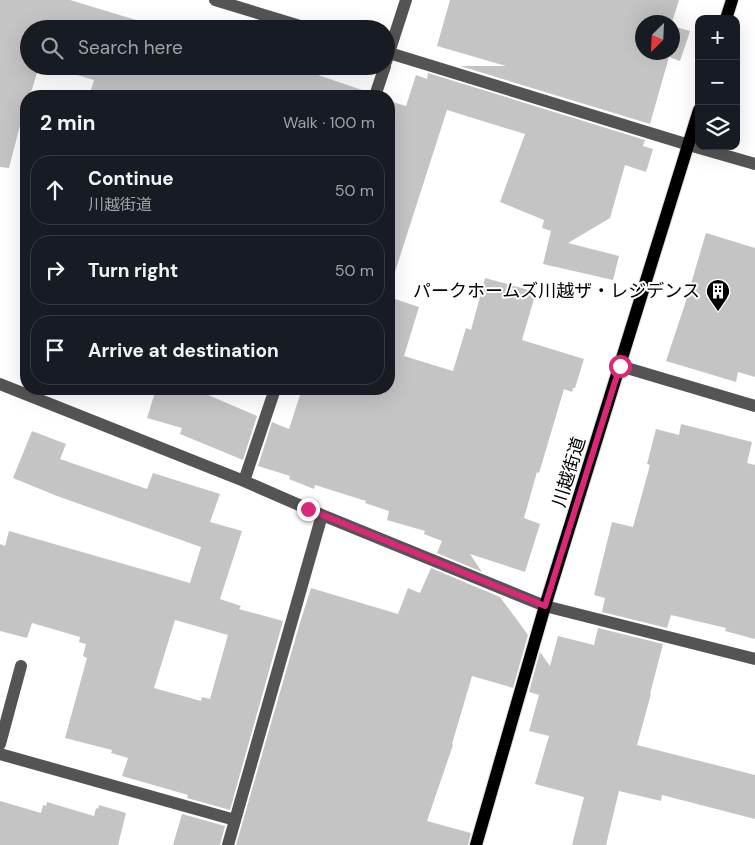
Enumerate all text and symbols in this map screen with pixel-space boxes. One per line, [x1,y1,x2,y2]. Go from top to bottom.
north arrow [635,15,680,60]
map controls [695,15,740,150]
button: + [695,15,740,60]
search box [20,20,395,75]
icon: search [38,34,66,62]
text: Search here [78,35,183,60]
button: − [695,60,740,105]
button: layers [695,105,740,150]
text: 2 min [40,109,96,137]
text: Walk · 100 m [283,112,375,133]
text: Continue [88,166,174,191]
icon: ahead [41,176,69,204]
text: 50 m [335,180,374,201]
text: 川越街道 [88,194,152,215]
icon: right [41,256,69,284]
text: Turn right [88,258,178,283]
text: 50 m [335,260,374,281]
building icon: パークホームズ川越ザ・レジデンス [705,278,731,312]
place label: パークホームズ川越ザ・レジデンス [413,279,700,303]
icon: arrive [41,336,69,364]
text: Arrive at destination [88,338,279,363]
route start [609,355,632,378]
street label: 川越街道 [547,434,591,510]
route end [297,498,320,521]

